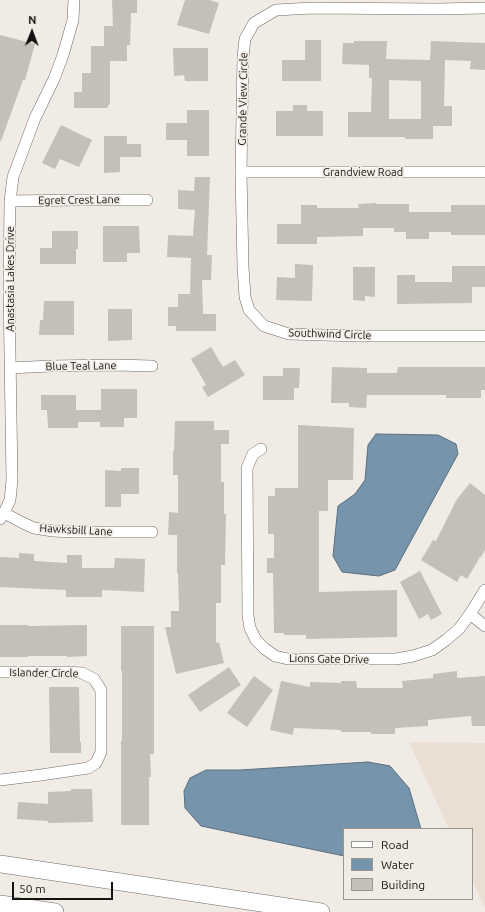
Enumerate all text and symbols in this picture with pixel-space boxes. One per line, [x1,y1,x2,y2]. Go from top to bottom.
north arrow [12,12,52,52]
text: N [28,14,36,26]
street label: Grande View Circle [236,52,250,146]
street label: Grandview Road [323,165,403,179]
street label: Egret Crest Lane [38,193,120,207]
street label: Anastasia Lakes Drive [3,226,17,332]
street label: Southwind Circle [288,326,372,342]
street label: Blue Teal Lane [45,359,117,373]
street label: Hawksbill Lane [39,521,113,539]
street label: Lions Gate Drive [289,652,369,666]
street label: Islander Circle [9,666,79,680]
legend [343,828,473,900]
text: Road [381,838,409,851]
text: Water [381,858,414,871]
scale bar [14,874,115,900]
text: Building [381,878,425,891]
text: 50 m [19,882,46,895]

